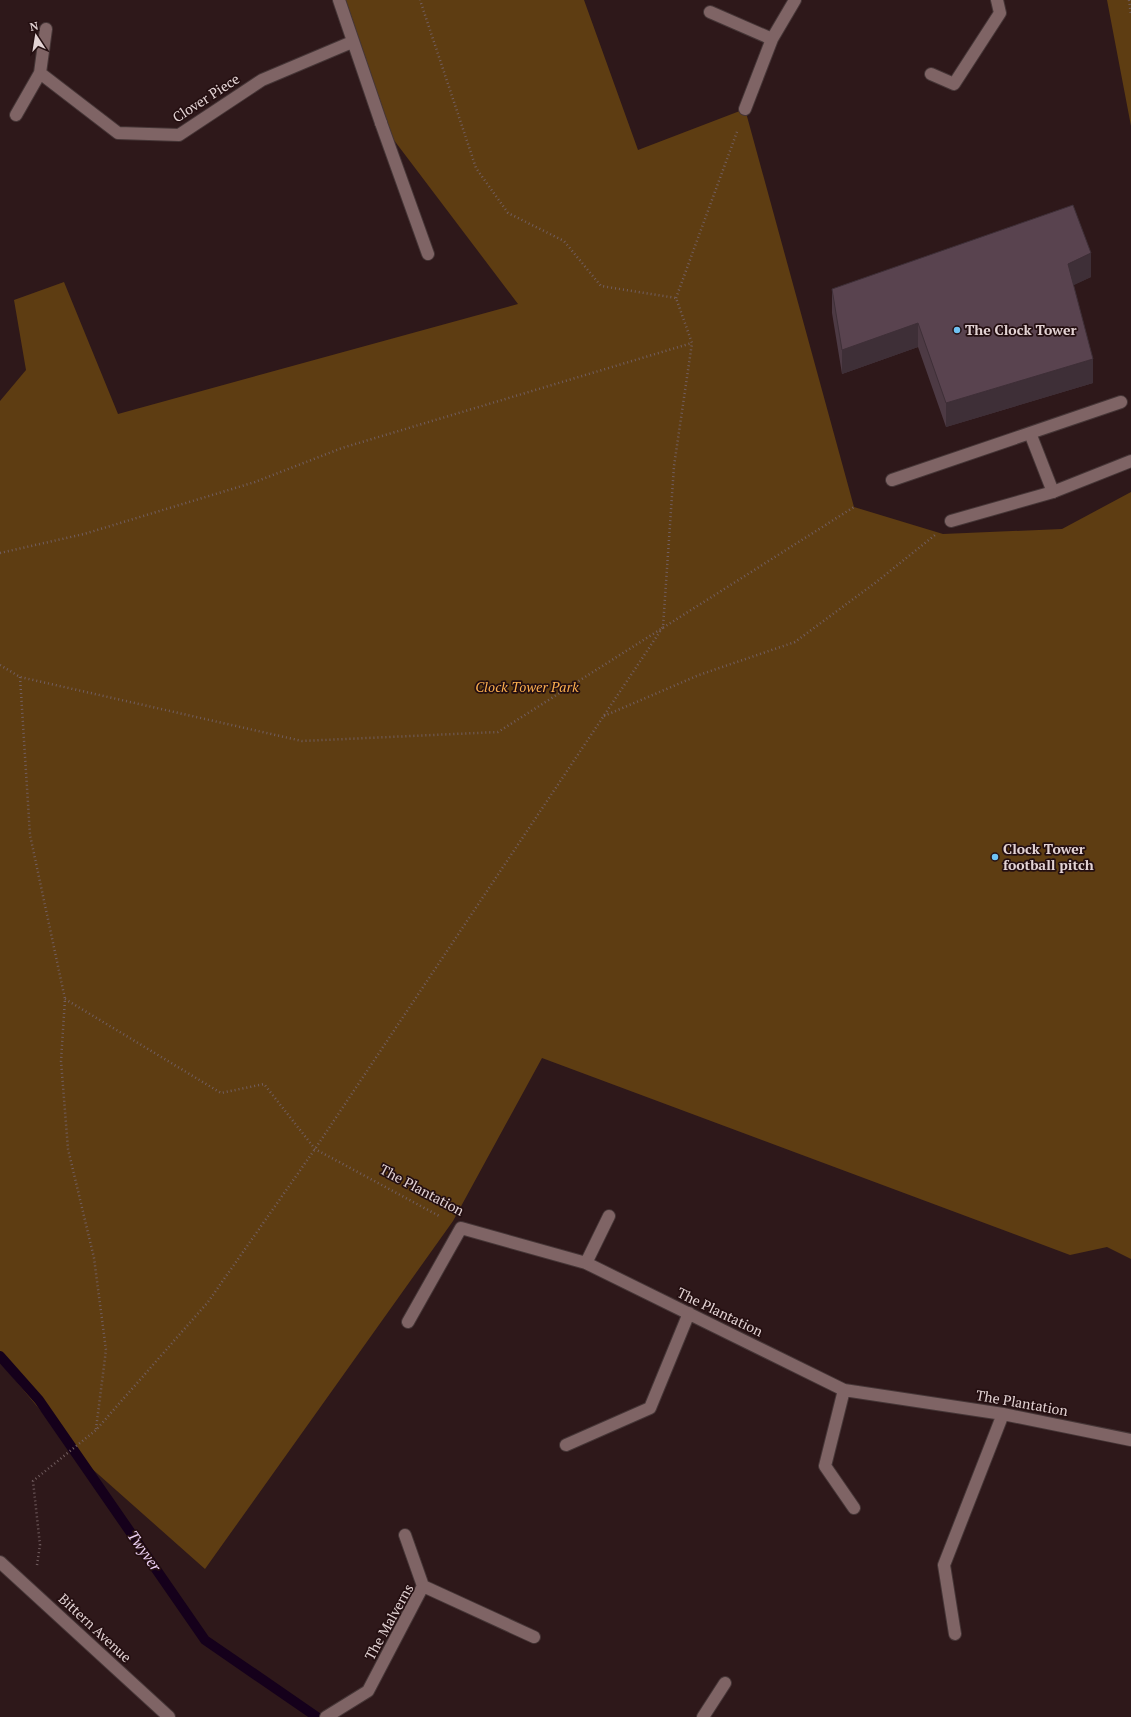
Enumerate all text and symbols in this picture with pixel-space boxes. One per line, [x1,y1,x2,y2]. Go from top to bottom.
north arrow [16,16,56,56]
text: N [28,18,40,34]
street label: Clover Piece [169,69,243,126]
place label: The Clock Tower [965,320,1076,339]
marker: The Clock Tower [952,325,962,335]
park label: Clock Tower Park [475,677,579,696]
place label: Clock Tower football pitch [1003,839,1094,874]
marker: Clock Tower football pitch [990,852,1000,862]
street label: The Plantation [377,1159,468,1220]
street label: The Plantation [674,1283,767,1341]
street label: The Plantation [975,1385,1070,1420]
water label: Twyver [124,1526,167,1576]
street label: The Malverns [360,1580,417,1663]
street label: Bittern Avenue [55,1589,136,1666]

